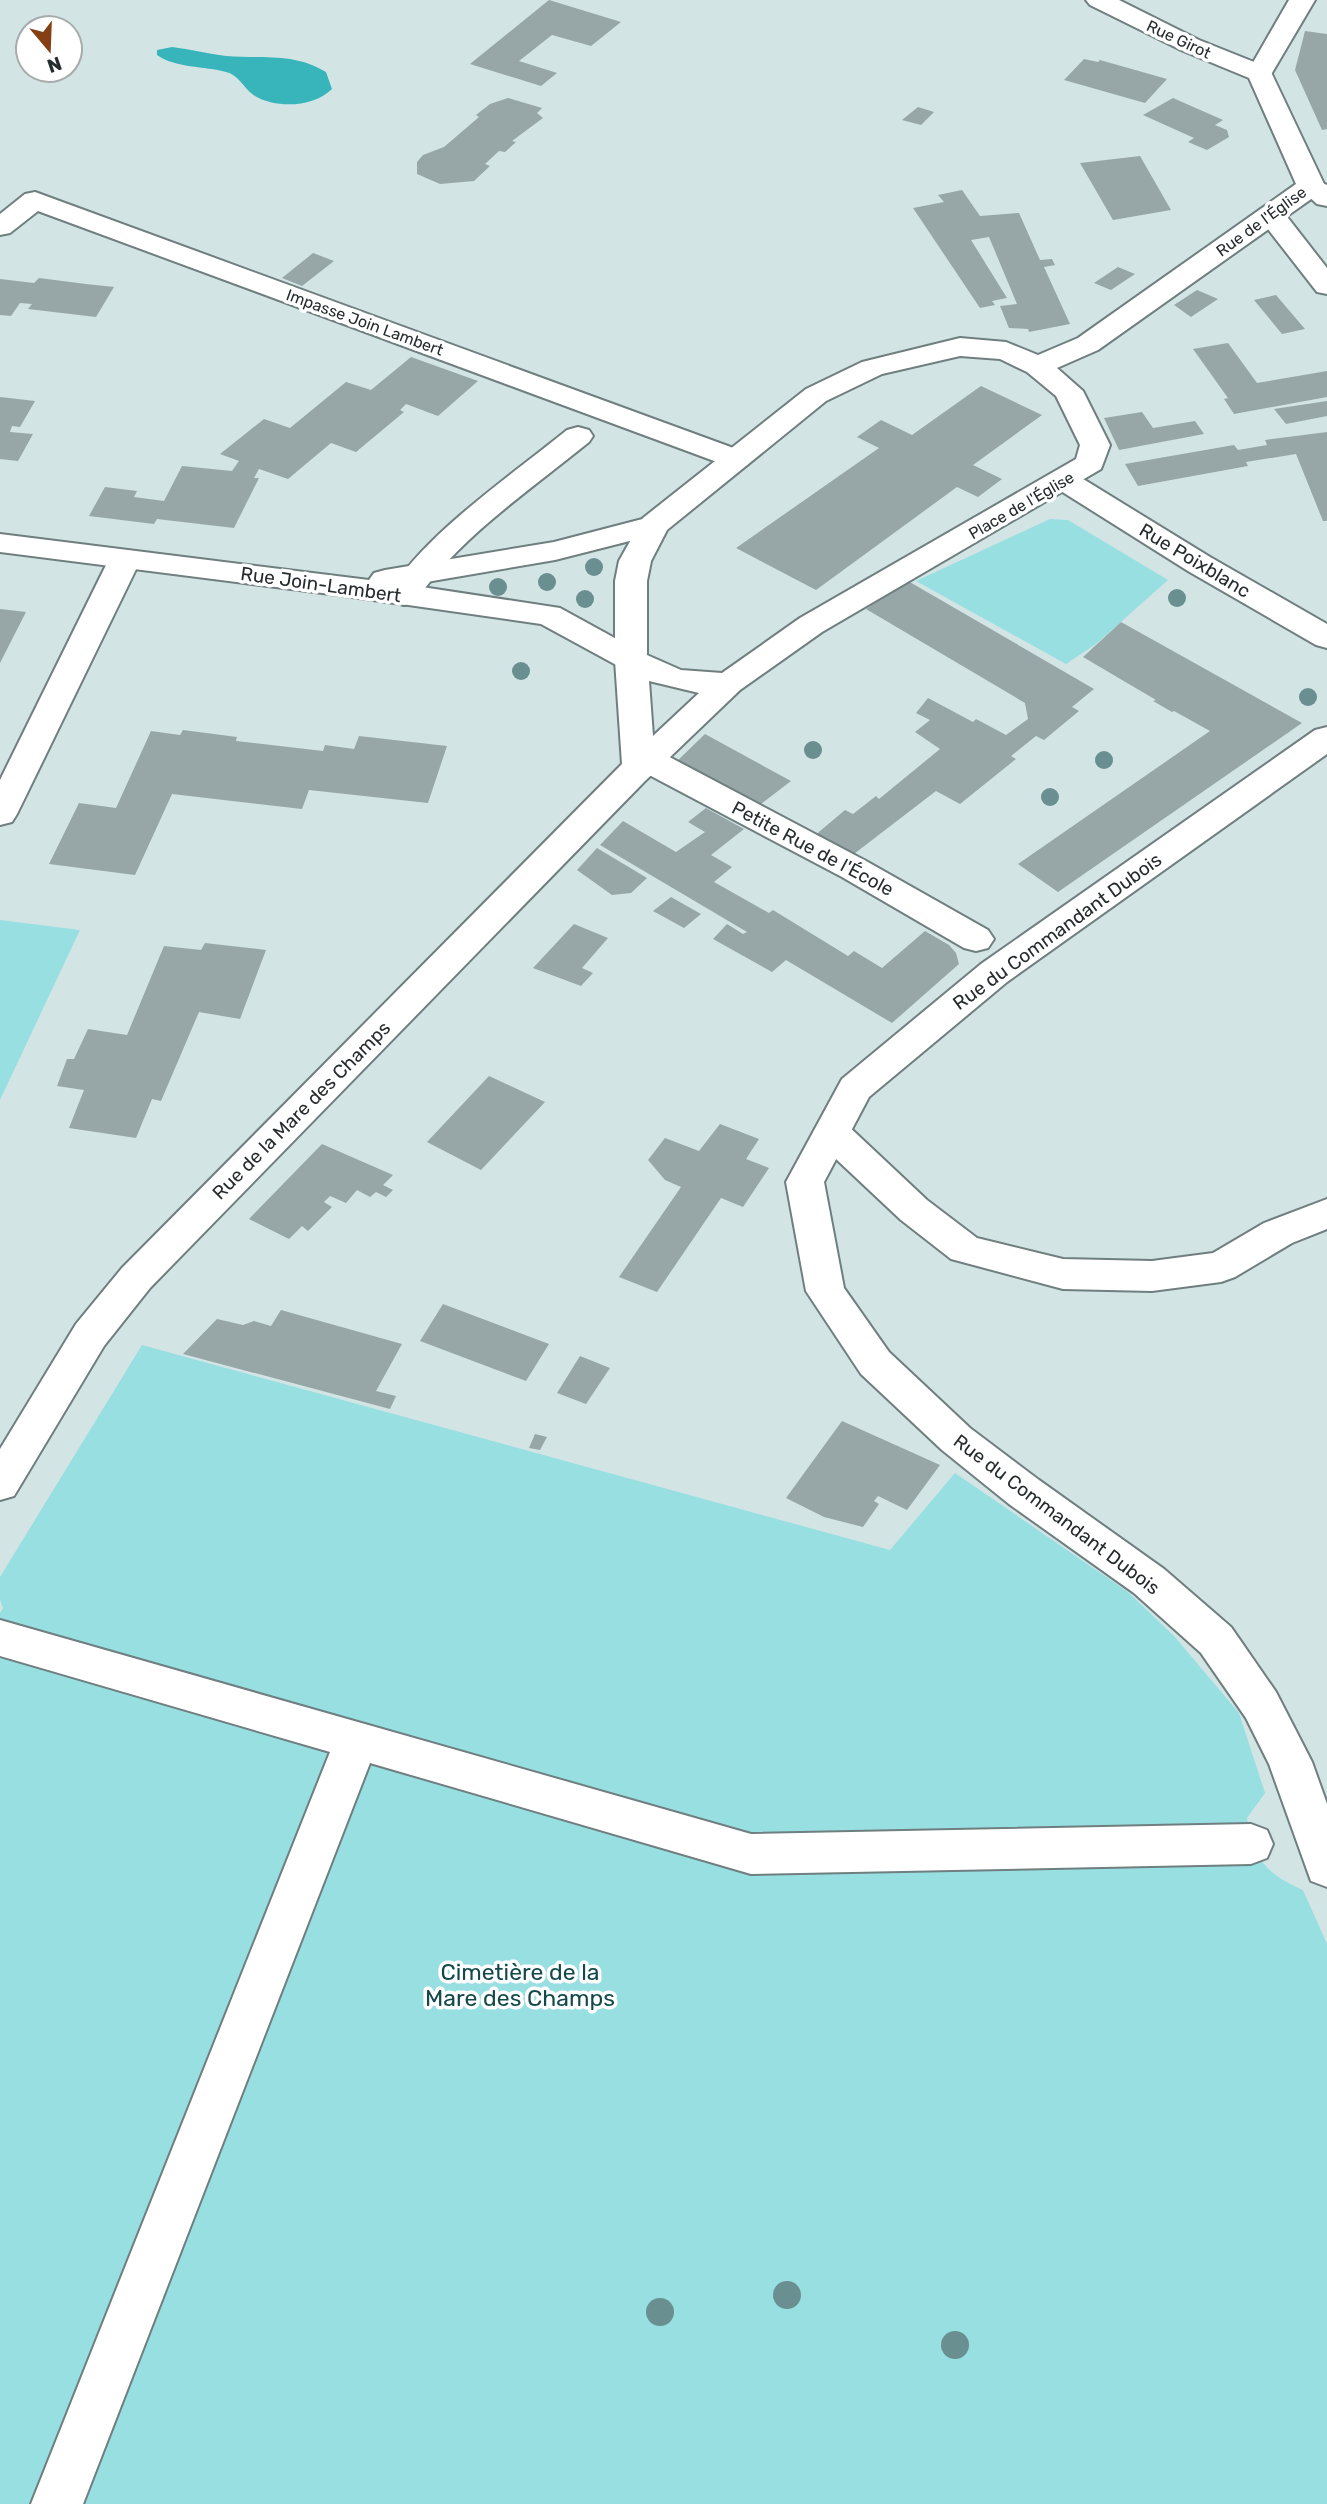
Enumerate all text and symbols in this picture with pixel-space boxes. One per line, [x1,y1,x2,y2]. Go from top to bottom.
north arrow [14,14,84,84]
street label: Rue Girot [1143,16,1214,63]
text: N [44,52,65,78]
street label: Rue de l'Église [1213,182,1310,260]
street label: Impasse Join Lambert [284,285,446,360]
street label: Place de l'Église [965,468,1077,543]
street label: Rue Poixblanc [1135,518,1254,603]
street label: Rue Join-Lambert [239,562,403,607]
street label: Petite Rue de l'École [728,796,898,901]
street label: Rue du Commandant Dubois [949,848,1166,1015]
street label: Rue de la Mare des Champs [208,1017,395,1204]
street label: Rue du Commandant Dubois [949,1429,1164,1599]
park label: Cimetière de la Mare des Champs [425,1958,615,2012]

